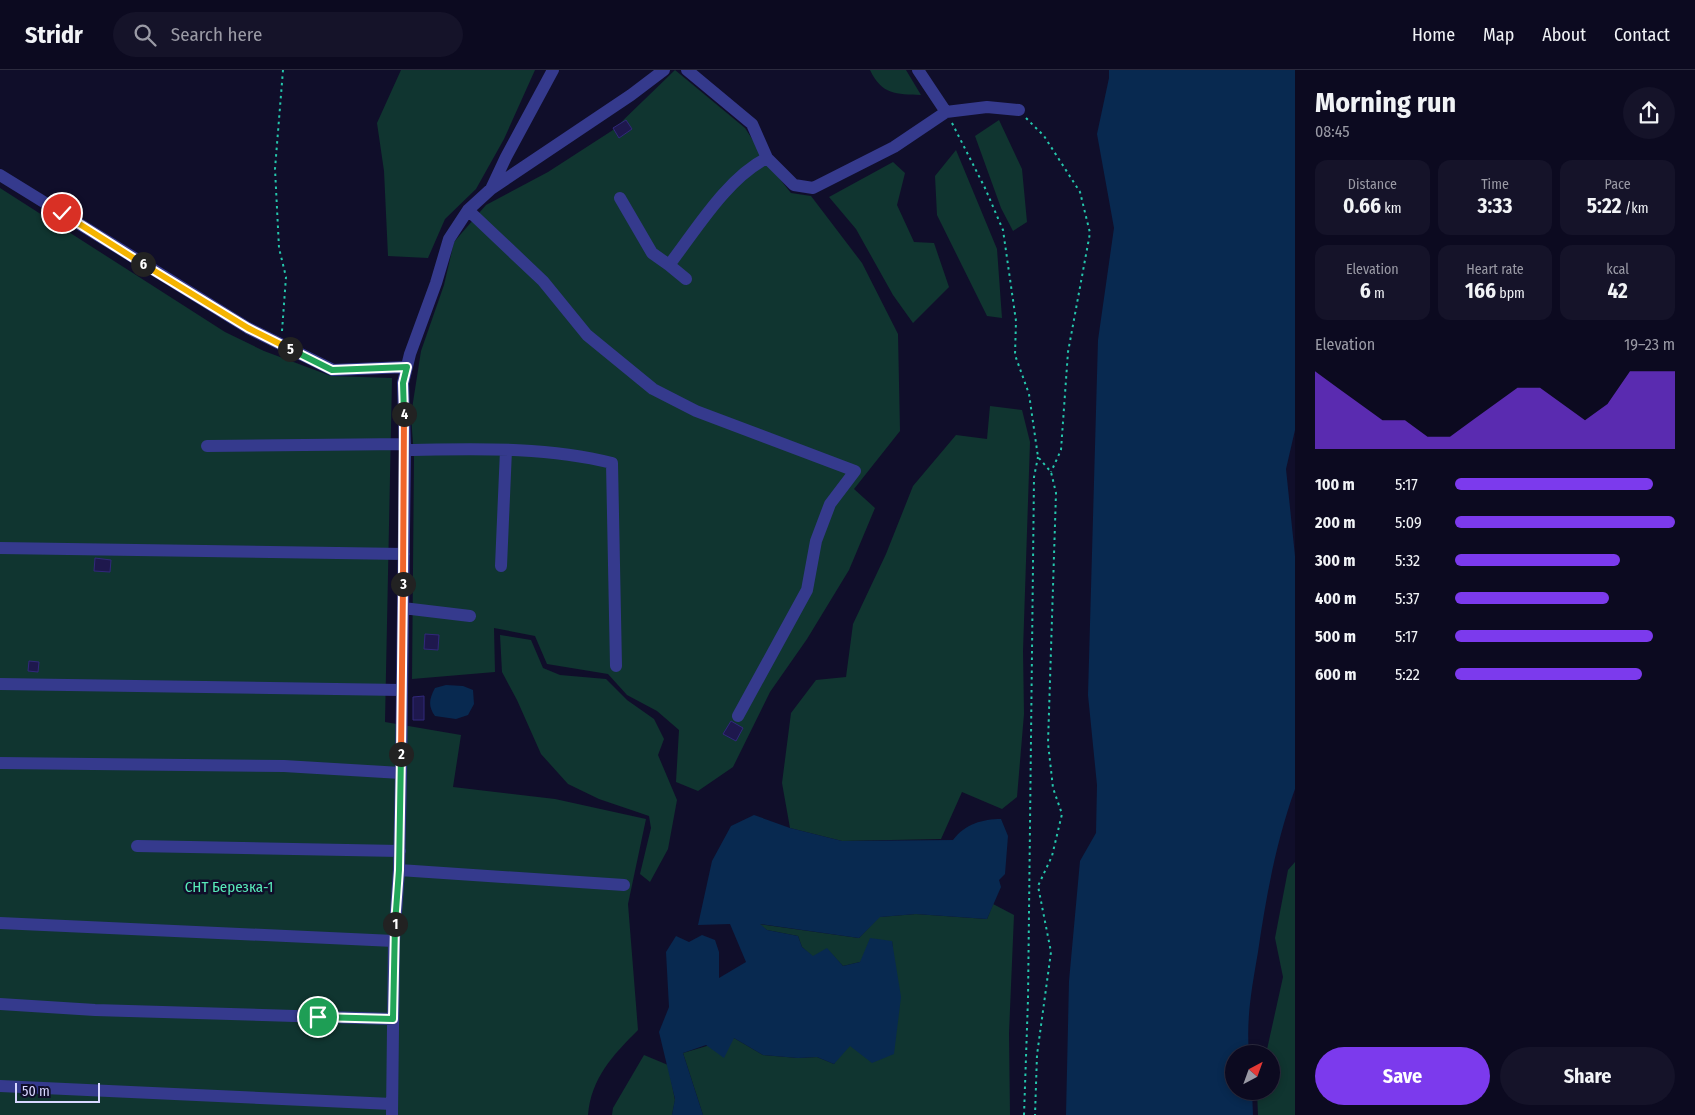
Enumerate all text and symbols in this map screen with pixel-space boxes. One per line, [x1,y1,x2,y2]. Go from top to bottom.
search box [113,12,463,57]
text: Stridr [25,21,83,49]
icon: search [131,21,159,49]
text: Search here [171,23,262,46]
text: Home [1412,24,1455,46]
text: Map [1483,24,1514,46]
text: About [1542,24,1586,46]
text: Contact [1614,24,1670,46]
text: Morning run [1315,86,1456,119]
button: share [1623,87,1675,139]
text: 08:45 [1315,122,1350,141]
text: Distance [1348,176,1397,193]
text: Time [1481,176,1509,193]
text: Pace [1605,176,1631,193]
pin [41,192,83,234]
text: 0.66 [1343,193,1381,219]
text: 3:33 [1478,193,1512,219]
text: 5:22 [1587,193,1621,219]
icon: check [48,199,76,227]
text: km [1381,200,1402,217]
text: /km [1621,200,1649,217]
pin: 6 [130,252,156,276]
text: 6 [140,256,147,273]
text: Elevation [1346,261,1399,278]
text: Heart rate [1466,261,1524,278]
text: kcal [1606,261,1629,278]
text: 6 [1360,278,1371,304]
text: 166 [1465,278,1496,304]
text: 42 [1608,278,1628,304]
text: m [1371,285,1385,302]
text: bpm [1496,285,1525,302]
text: Elevation [1315,335,1375,354]
text: 19–23 m [1624,335,1675,354]
pin: 5 [278,336,302,362]
text: 5 [287,341,294,358]
pin: 4 [392,402,416,426]
text: 4 [401,406,408,423]
text: 100 m [1315,475,1355,494]
text: 5:17 [1395,475,1418,494]
text: 200 m [1315,513,1355,532]
text: 5:09 [1395,513,1422,532]
text: 300 m [1315,551,1356,570]
text: 5:32 [1395,551,1420,570]
pin: 3 [390,572,416,596]
text: 3 [400,576,407,593]
text: 400 m [1315,589,1356,608]
text: 5:37 [1395,589,1420,608]
text: 500 m [1315,627,1356,646]
text: 5:17 [1395,627,1418,646]
text: 600 m [1315,665,1356,684]
text: 5:22 [1395,665,1420,684]
pin: 2 [388,742,414,766]
text: 2 [398,746,405,763]
park label: СНТ Березка-1 [185,878,273,896]
pin: 1 [382,912,408,936]
text: 1 [393,916,398,933]
pin [297,996,339,1038]
icon: arrive [304,1003,332,1031]
north arrow [1225,1045,1280,1100]
map controls [1225,1045,1280,1100]
button: Save [1315,1047,1490,1105]
button: Share [1500,1047,1675,1105]
scale bar [15,1080,100,1103]
text: 50 m [22,1083,50,1100]

